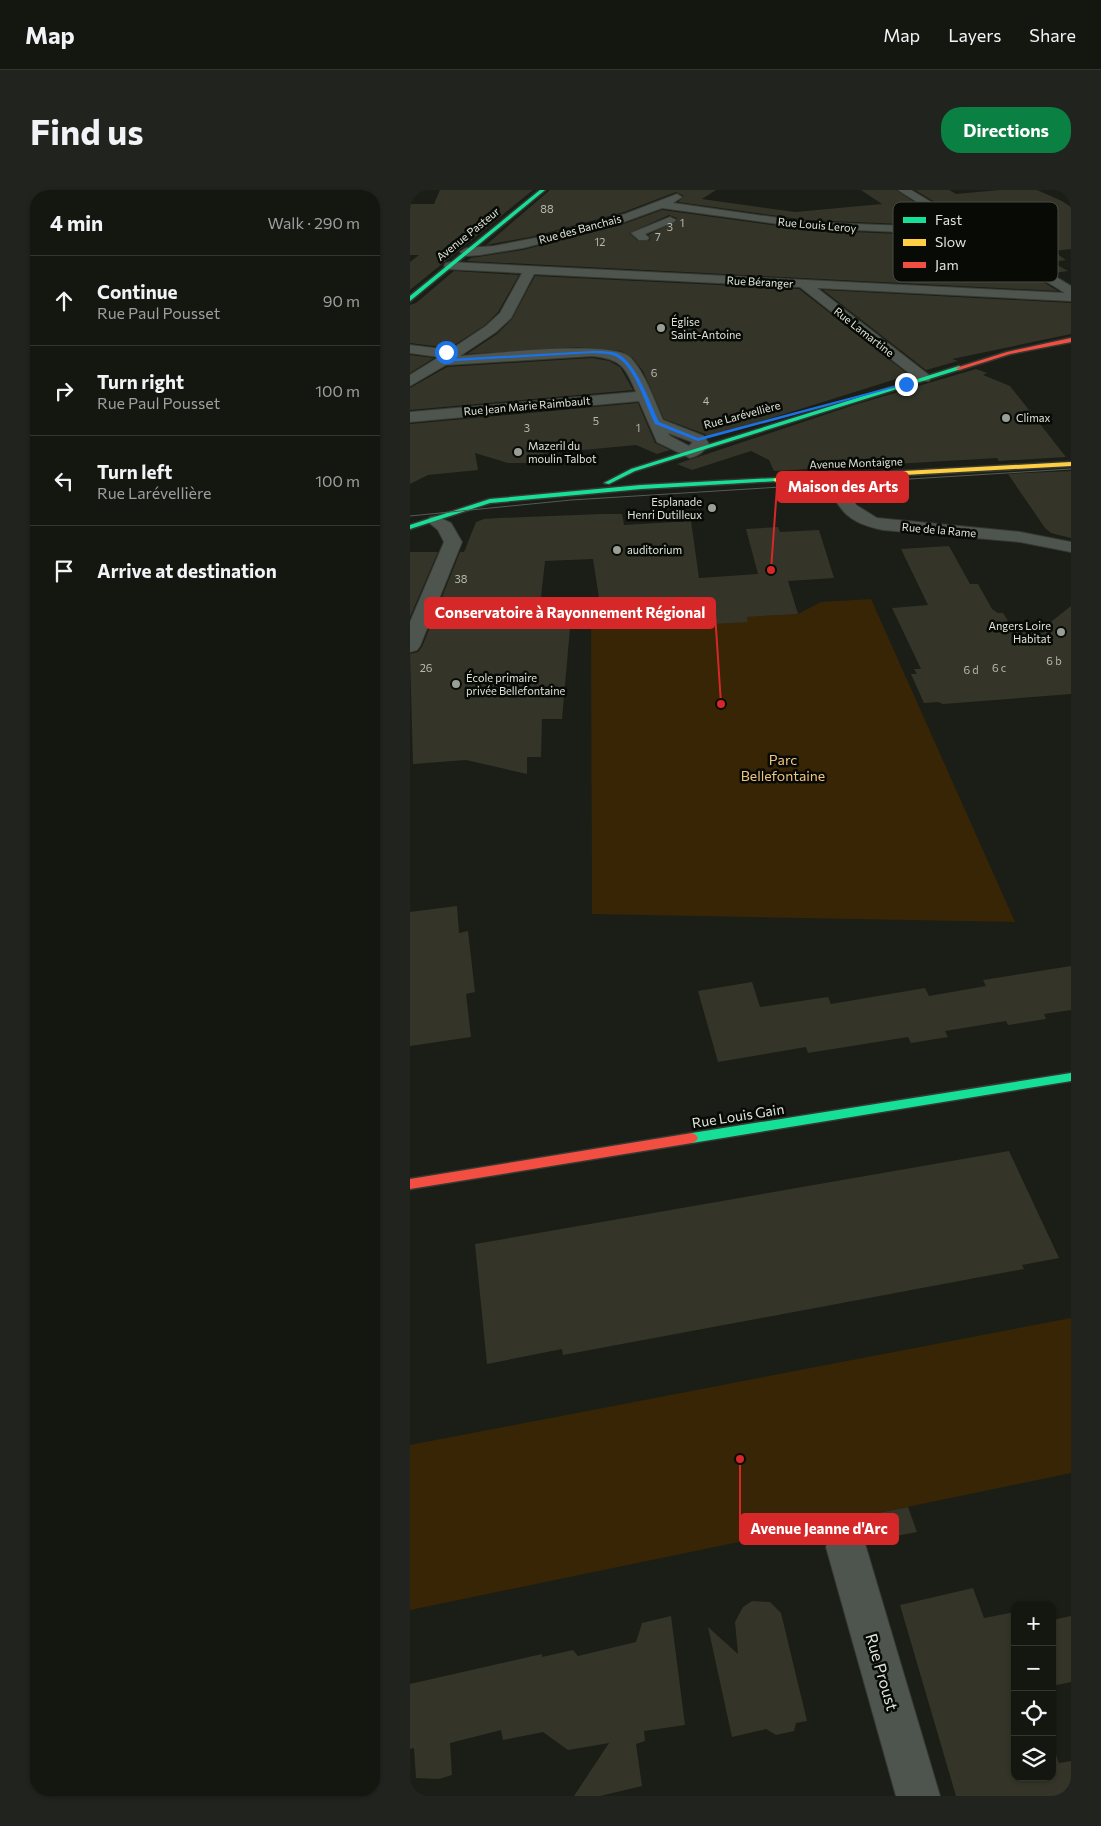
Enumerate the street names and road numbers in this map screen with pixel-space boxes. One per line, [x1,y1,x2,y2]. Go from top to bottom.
street label: Avenue Pasteur [434,204,502,263]
street label: Rue des Banchais [537,211,623,246]
street label: Rue Louis Leroy [777,215,857,234]
street label: Rue Béranger [726,273,794,290]
street label: Rue Lamartine [832,304,897,359]
street label: Rue Jean Marie Raimbault [463,393,591,419]
street label: Rue Larévellière [702,398,782,431]
street label: Avenue Montaigne [809,454,903,471]
street label: Rue de la Rame [901,520,977,539]
street label: Rue Louis Gain [691,1100,785,1131]
street label: Rue Proust [862,1631,903,1713]

